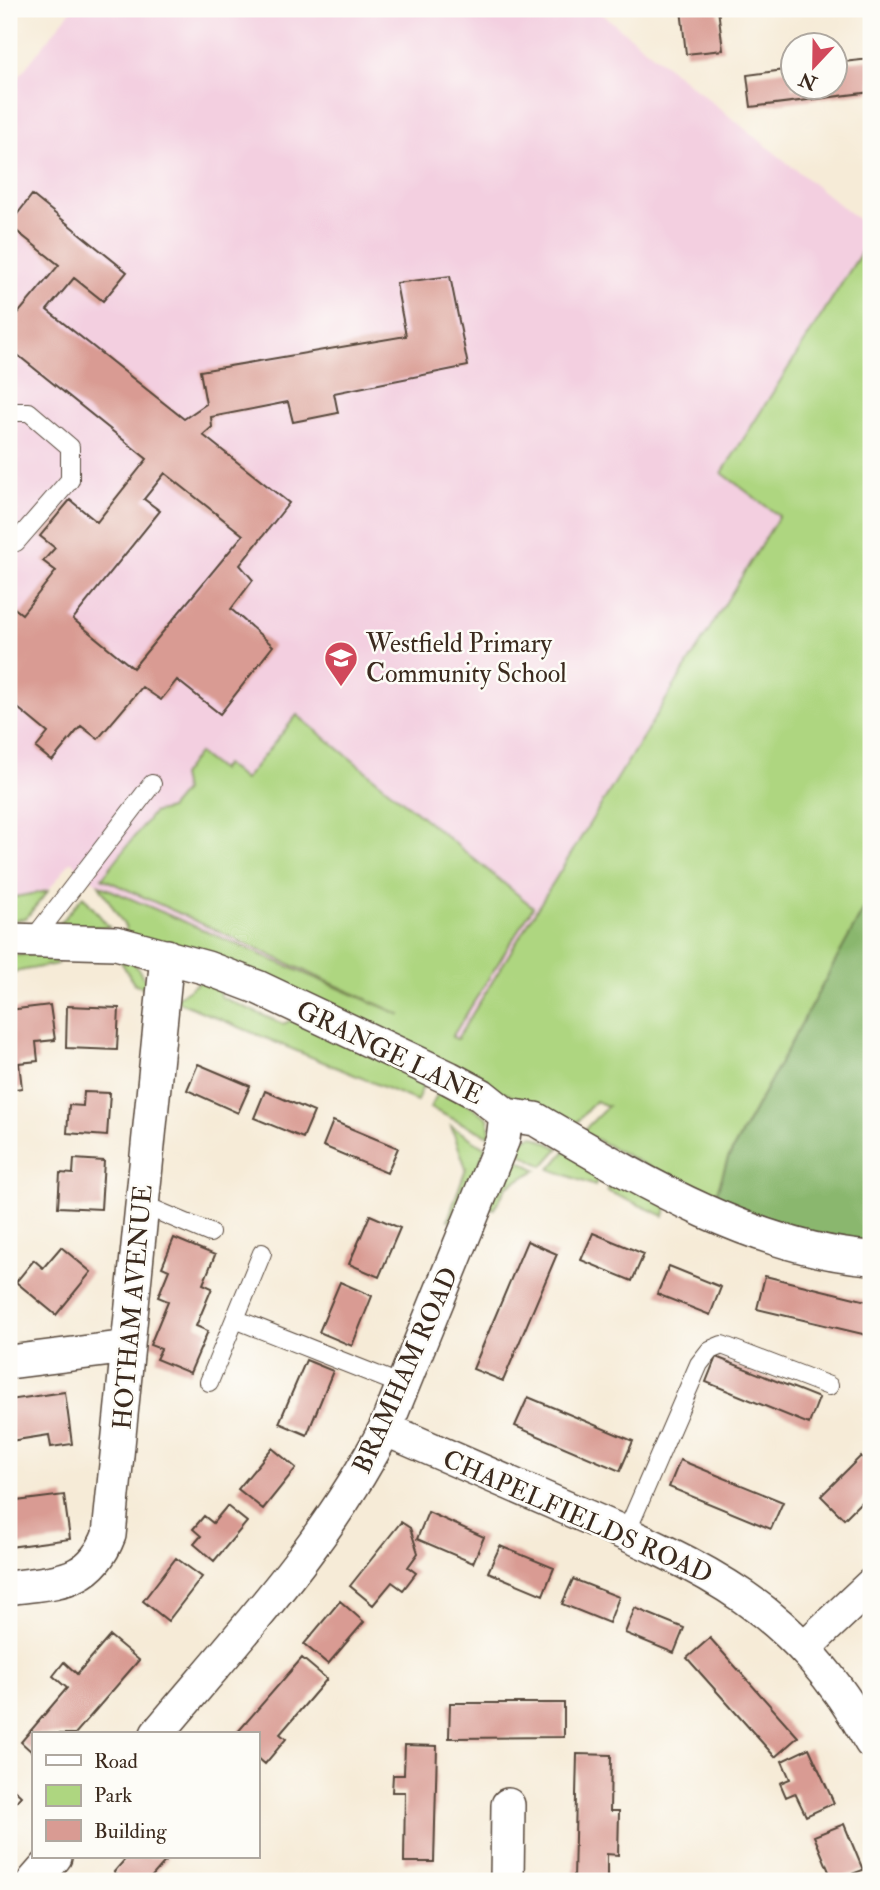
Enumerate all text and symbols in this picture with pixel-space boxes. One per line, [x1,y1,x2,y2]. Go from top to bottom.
north arrow [778,32,848,102]
text: N [795,66,821,96]
place label: Westfield Primary Community School [365,628,567,690]
school or university icon: Westfield Primary Community School [322,639,360,688]
street label: GRANGE LANE [291,994,488,1112]
street label: HOTHAM AVENUE [106,1183,160,1431]
street label: BRAMHAM ROAD [346,1262,466,1478]
street label: CHAPELFIELDS ROAD [438,1443,717,1591]
legend [32,1732,259,1858]
text: Road [94,1748,139,1775]
text: Park [94,1782,132,1809]
text: Building [94,1818,167,1845]

